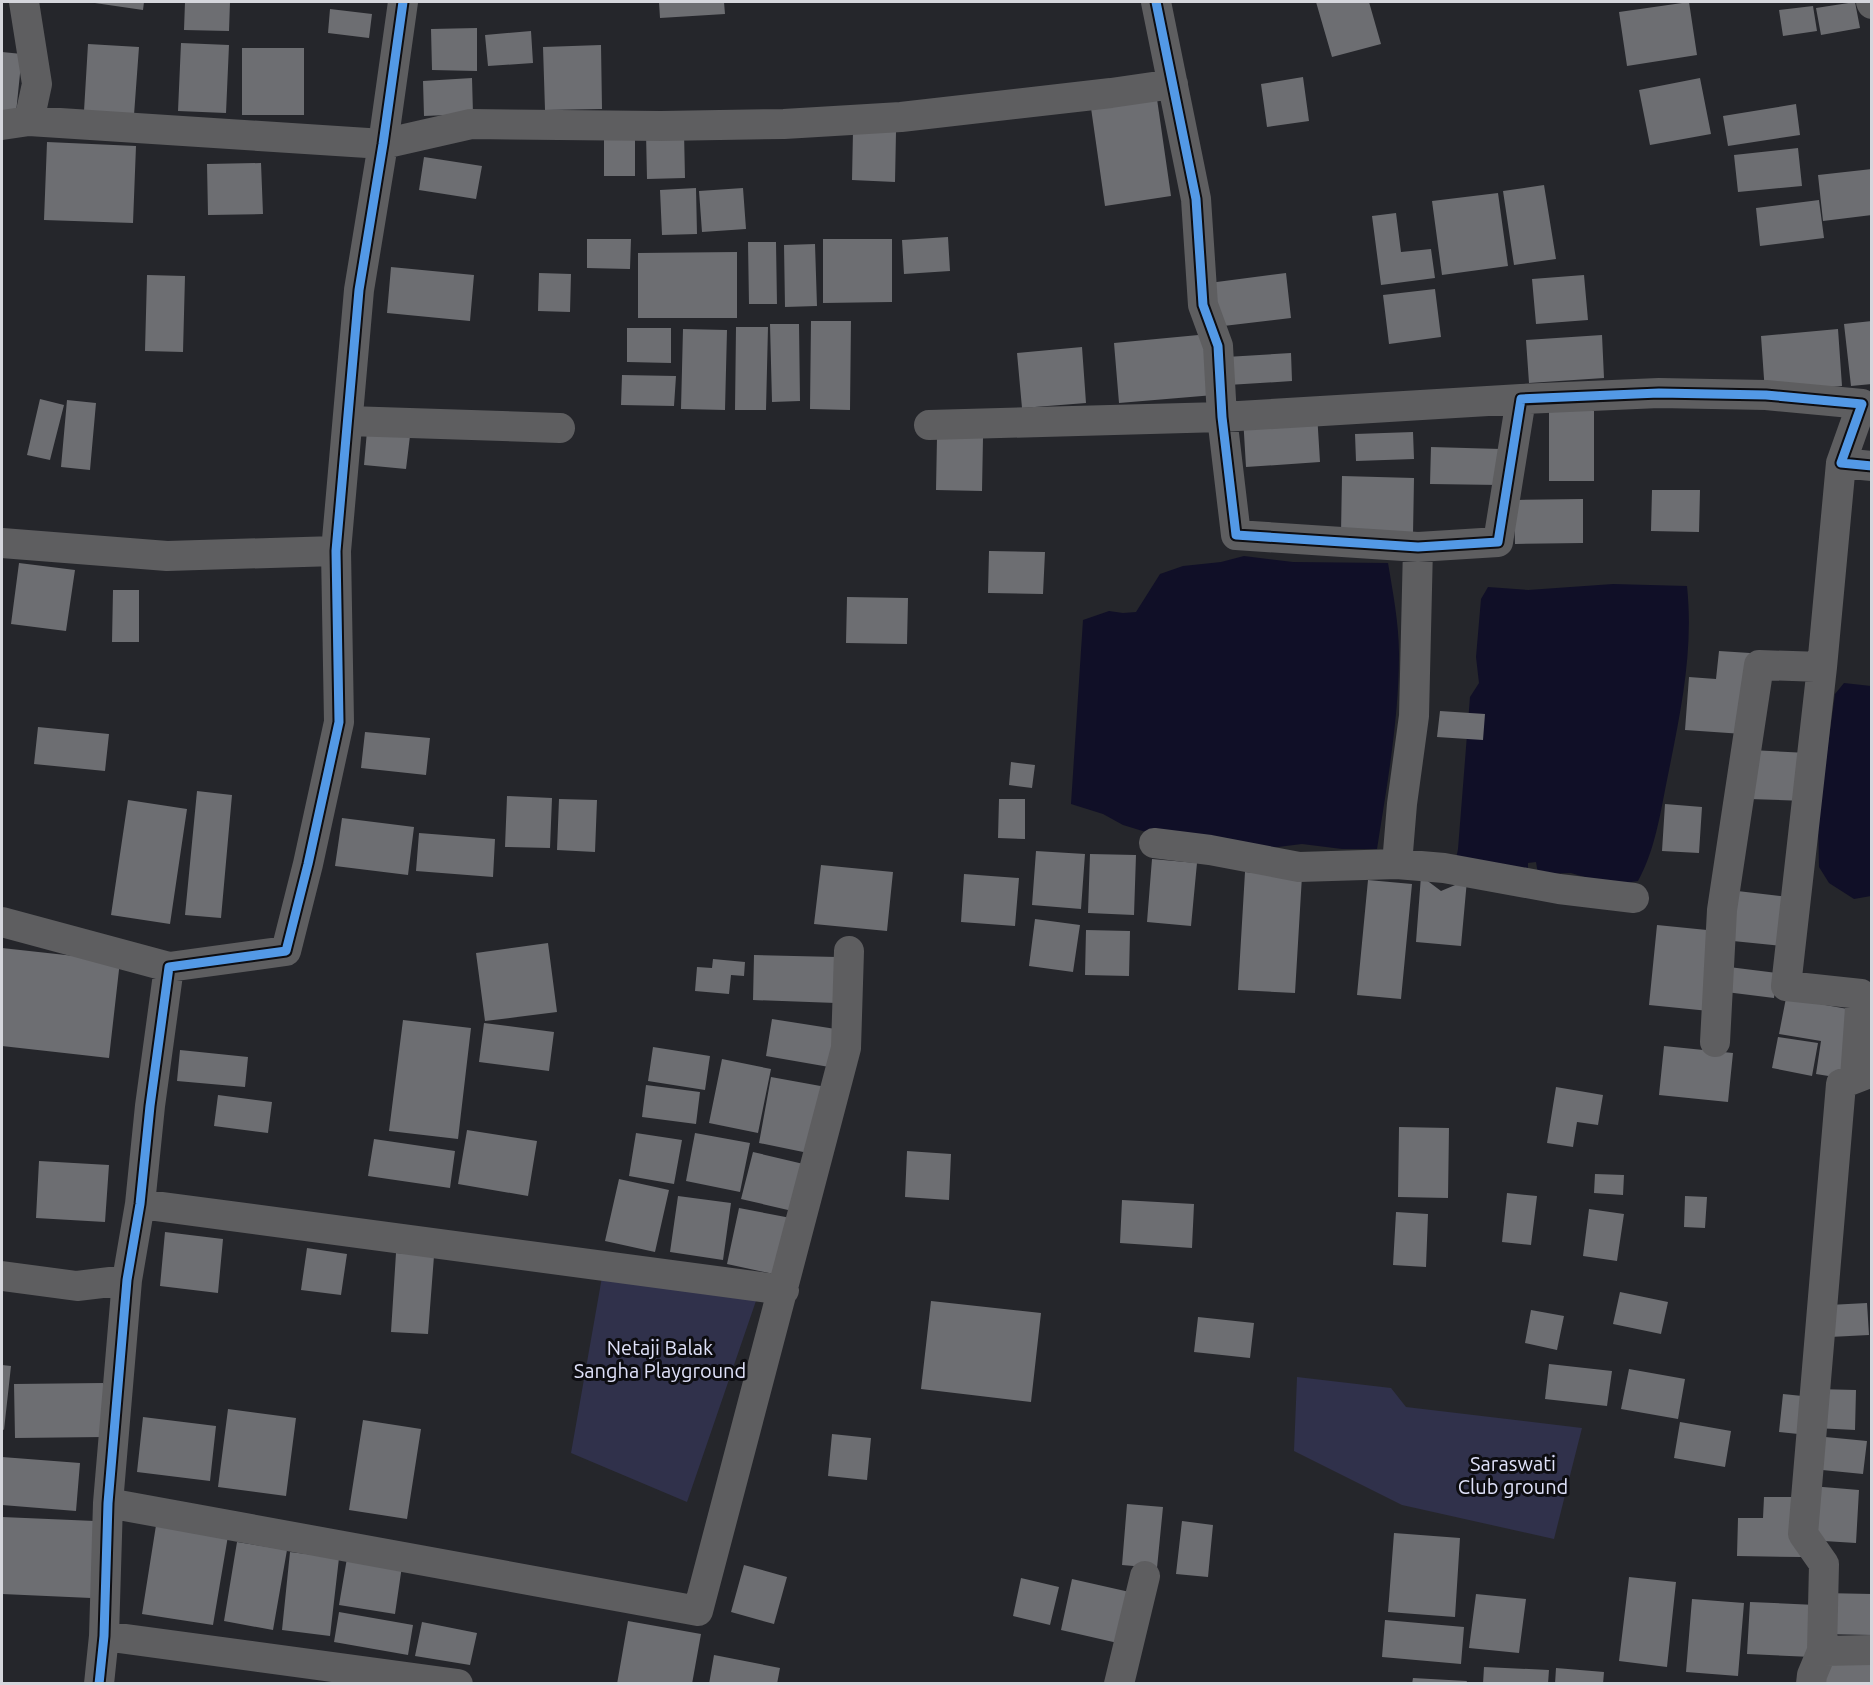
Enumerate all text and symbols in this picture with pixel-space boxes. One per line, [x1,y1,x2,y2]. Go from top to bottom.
park label: Netaji Balak Sangha Playground [574,1336,746,1382]
park label: Saraswati Club ground [1458,1452,1568,1498]

